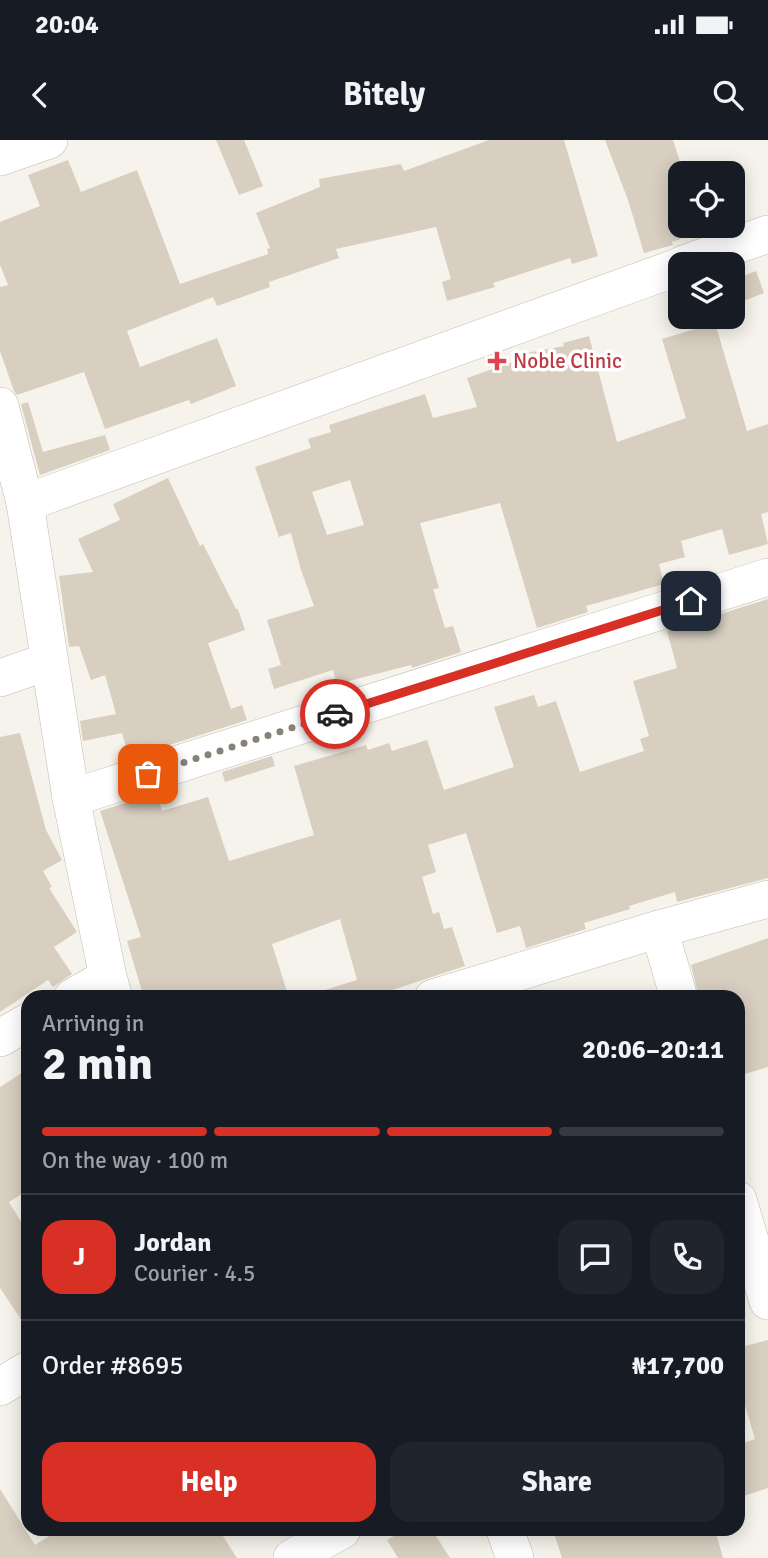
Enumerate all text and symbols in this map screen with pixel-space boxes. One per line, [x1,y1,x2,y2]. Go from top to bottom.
text: 20:04 [35,9,99,41]
text: Bitely [343,75,425,114]
icon: back [21,76,59,114]
icon: search [709,76,747,114]
map controls [668,161,745,329]
button: locate [668,161,745,238]
button: layers [668,252,745,329]
place label: Noble Clinic [513,348,622,374]
marker: Noble Clinic [487,351,507,371]
pin [661,571,721,631]
icon: home [672,582,710,620]
courier [300,679,370,749]
icon: car [316,695,354,733]
pin [118,744,178,804]
icon: bag [129,755,167,793]
text: Arriving in [42,1009,144,1038]
text: 20:06–20:11 [582,1034,724,1066]
text: 2 min [42,1036,153,1092]
text: On the way · 100 m [42,1146,228,1175]
button: chat [558,1220,632,1294]
button: phone [650,1220,724,1294]
text: Jordan [134,1227,211,1259]
text: J [73,1241,85,1273]
text: Courier · 4.5 [134,1259,255,1288]
text: Order #8695 [42,1350,183,1382]
text: ₦17,700 [632,1350,724,1382]
button: Help [42,1442,376,1522]
button: Share [390,1442,724,1522]

